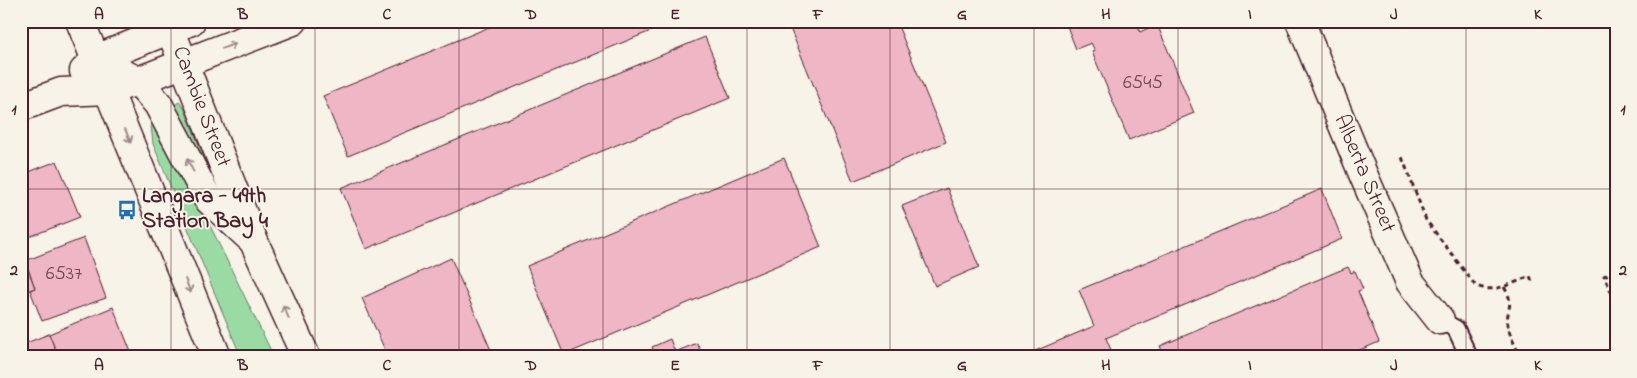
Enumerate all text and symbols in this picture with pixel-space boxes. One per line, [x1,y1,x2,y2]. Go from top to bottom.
text: A [94,3,104,27]
text: B [237,3,249,27]
text: C [383,3,392,27]
text: D [524,3,537,27]
text: E [670,3,680,27]
text: F [812,3,824,27]
text: G [957,3,967,27]
text: H [1101,3,1111,27]
text: I [1248,3,1252,27]
text: J [1390,3,1398,27]
text: K [1534,3,1543,27]
one-way arrow [221,41,236,50]
street label: Cambie Street [163,42,239,173]
house number: 6545 [1123,69,1163,98]
text: 1 [11,98,17,122]
text: 1 [1620,98,1626,122]
street label: Alberta Street [1325,110,1404,239]
one-way arrow [123,128,133,143]
one-way arrow [185,158,195,173]
place label: Langara - 49th Station Bay 4 [142,181,269,239]
bus stop icon: Langara - 49th Station Bay 4 [116,199,138,221]
text: 2 [9,259,18,283]
text: 2 [1618,259,1627,283]
house number: 6537 [46,260,82,289]
one-way arrow [184,278,194,293]
one-way arrow [281,305,290,320]
text: A [94,354,104,378]
text: B [237,354,249,378]
text: C [383,354,392,378]
text: D [524,354,537,378]
text: E [670,354,680,378]
text: F [812,354,824,378]
text: G [957,354,967,378]
text: H [1101,354,1111,378]
text: I [1248,354,1252,378]
text: J [1390,354,1398,378]
text: K [1534,354,1543,378]

